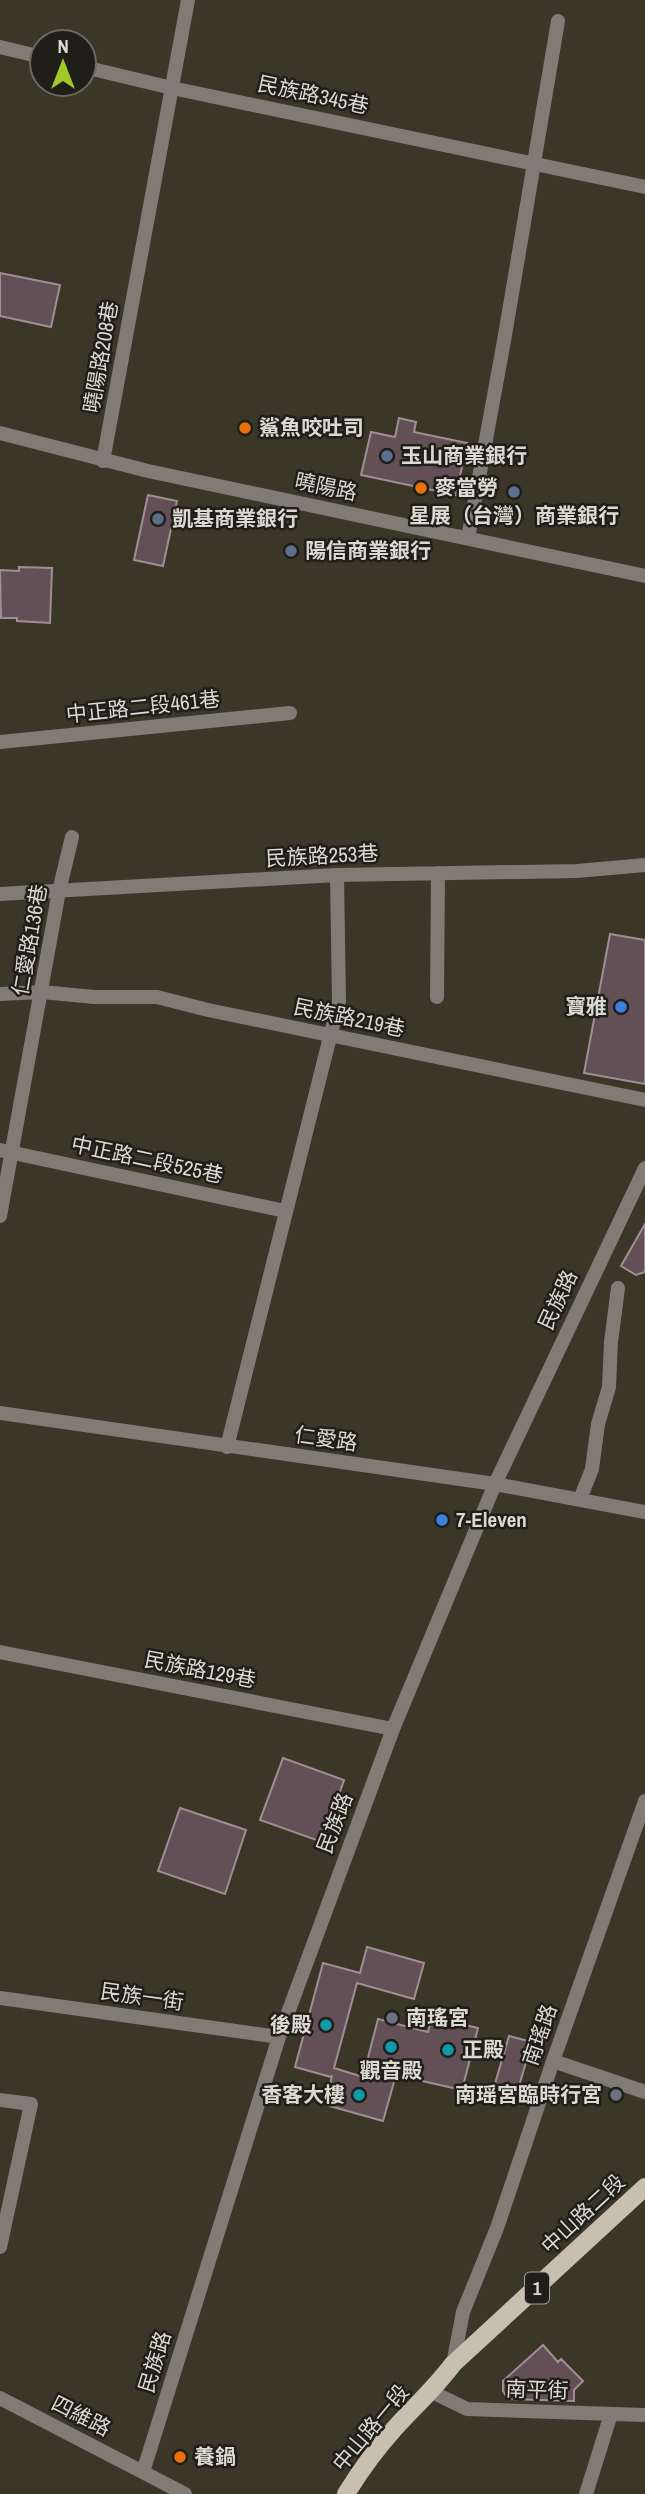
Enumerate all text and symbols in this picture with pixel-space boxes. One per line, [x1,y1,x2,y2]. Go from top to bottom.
north arrow [28,28,98,98]
text: N [57,33,69,59]
street label: 民族路345巷 [255,69,371,120]
street label: 曉陽路208巷 [76,299,125,415]
place label: 鯊魚咬吐司 [259,413,364,442]
marker: 鯊魚咬吐司 [237,420,253,436]
place label: 玉山商業銀行 [401,441,527,470]
marker: 玉山商業銀行 [379,448,395,464]
street label: 曉陽路 [292,466,360,507]
place label: 麥當勞 [435,473,498,502]
marker: 麥當勞 [413,480,429,496]
marker: 星展（台灣）商業銀行 [506,484,522,500]
place label: 星展（台灣）商業銀行 [409,501,619,530]
place label: 凱基商業銀行 [172,504,298,533]
marker: 凱基商業銀行 [150,511,166,527]
place label: 陽信商業銀行 [305,536,431,565]
marker: 陽信商業銀行 [283,543,299,559]
street label: 中正路二段461巷 [64,684,221,729]
street label: 民族路253巷 [265,838,379,873]
street label: 仁愛路136巷 [5,882,54,998]
street label: 民族路219巷 [291,992,407,1043]
place label: 寶雅 [565,992,607,1021]
marker: 寶雅 [613,999,629,1015]
street label: 中正路二段525巷 [68,1129,226,1190]
street label: 民族路 [531,1265,584,1334]
street label: 仁愛路 [293,1420,359,1457]
place label: 7-Eleven [456,1505,527,1534]
marker: 7-Eleven [434,1512,450,1528]
street label: 民族路129巷 [142,1645,258,1694]
street label: 民族路 [310,1788,359,1857]
street label: 民族一街 [98,1976,186,2017]
street label: 南瑤路 [516,2000,563,2069]
place label: 南瑤宮 [406,2003,469,2032]
place label: 後殿 [270,2010,312,2039]
marker: 南瑤宮 [384,2010,400,2026]
marker: 後殿 [318,2017,334,2033]
place label: 正殿 [462,2035,504,2064]
marker: 觀音殿 [383,2039,399,2055]
marker: 正殿 [440,2042,456,2058]
place label: 觀音殿 [360,2056,423,2085]
place label: 香客大樓 [261,2080,345,2109]
place label: 南瑶宮臨時行宮 [455,2080,602,2109]
marker: 香客大樓 [351,2087,367,2103]
marker: 南瑶宮臨時行宮 [608,2087,624,2103]
street label: 中山路二段 [534,2167,631,2260]
road number: 1 [525,2272,549,2304]
street label: 民族路 [131,2327,178,2396]
street label: 南平街 [505,2374,569,2405]
street label: 中山路一段 [326,2378,415,2477]
street label: 四維路 [47,2388,116,2443]
place label: 養鍋 [194,2442,236,2471]
marker: 養鍋 [172,2449,188,2465]

